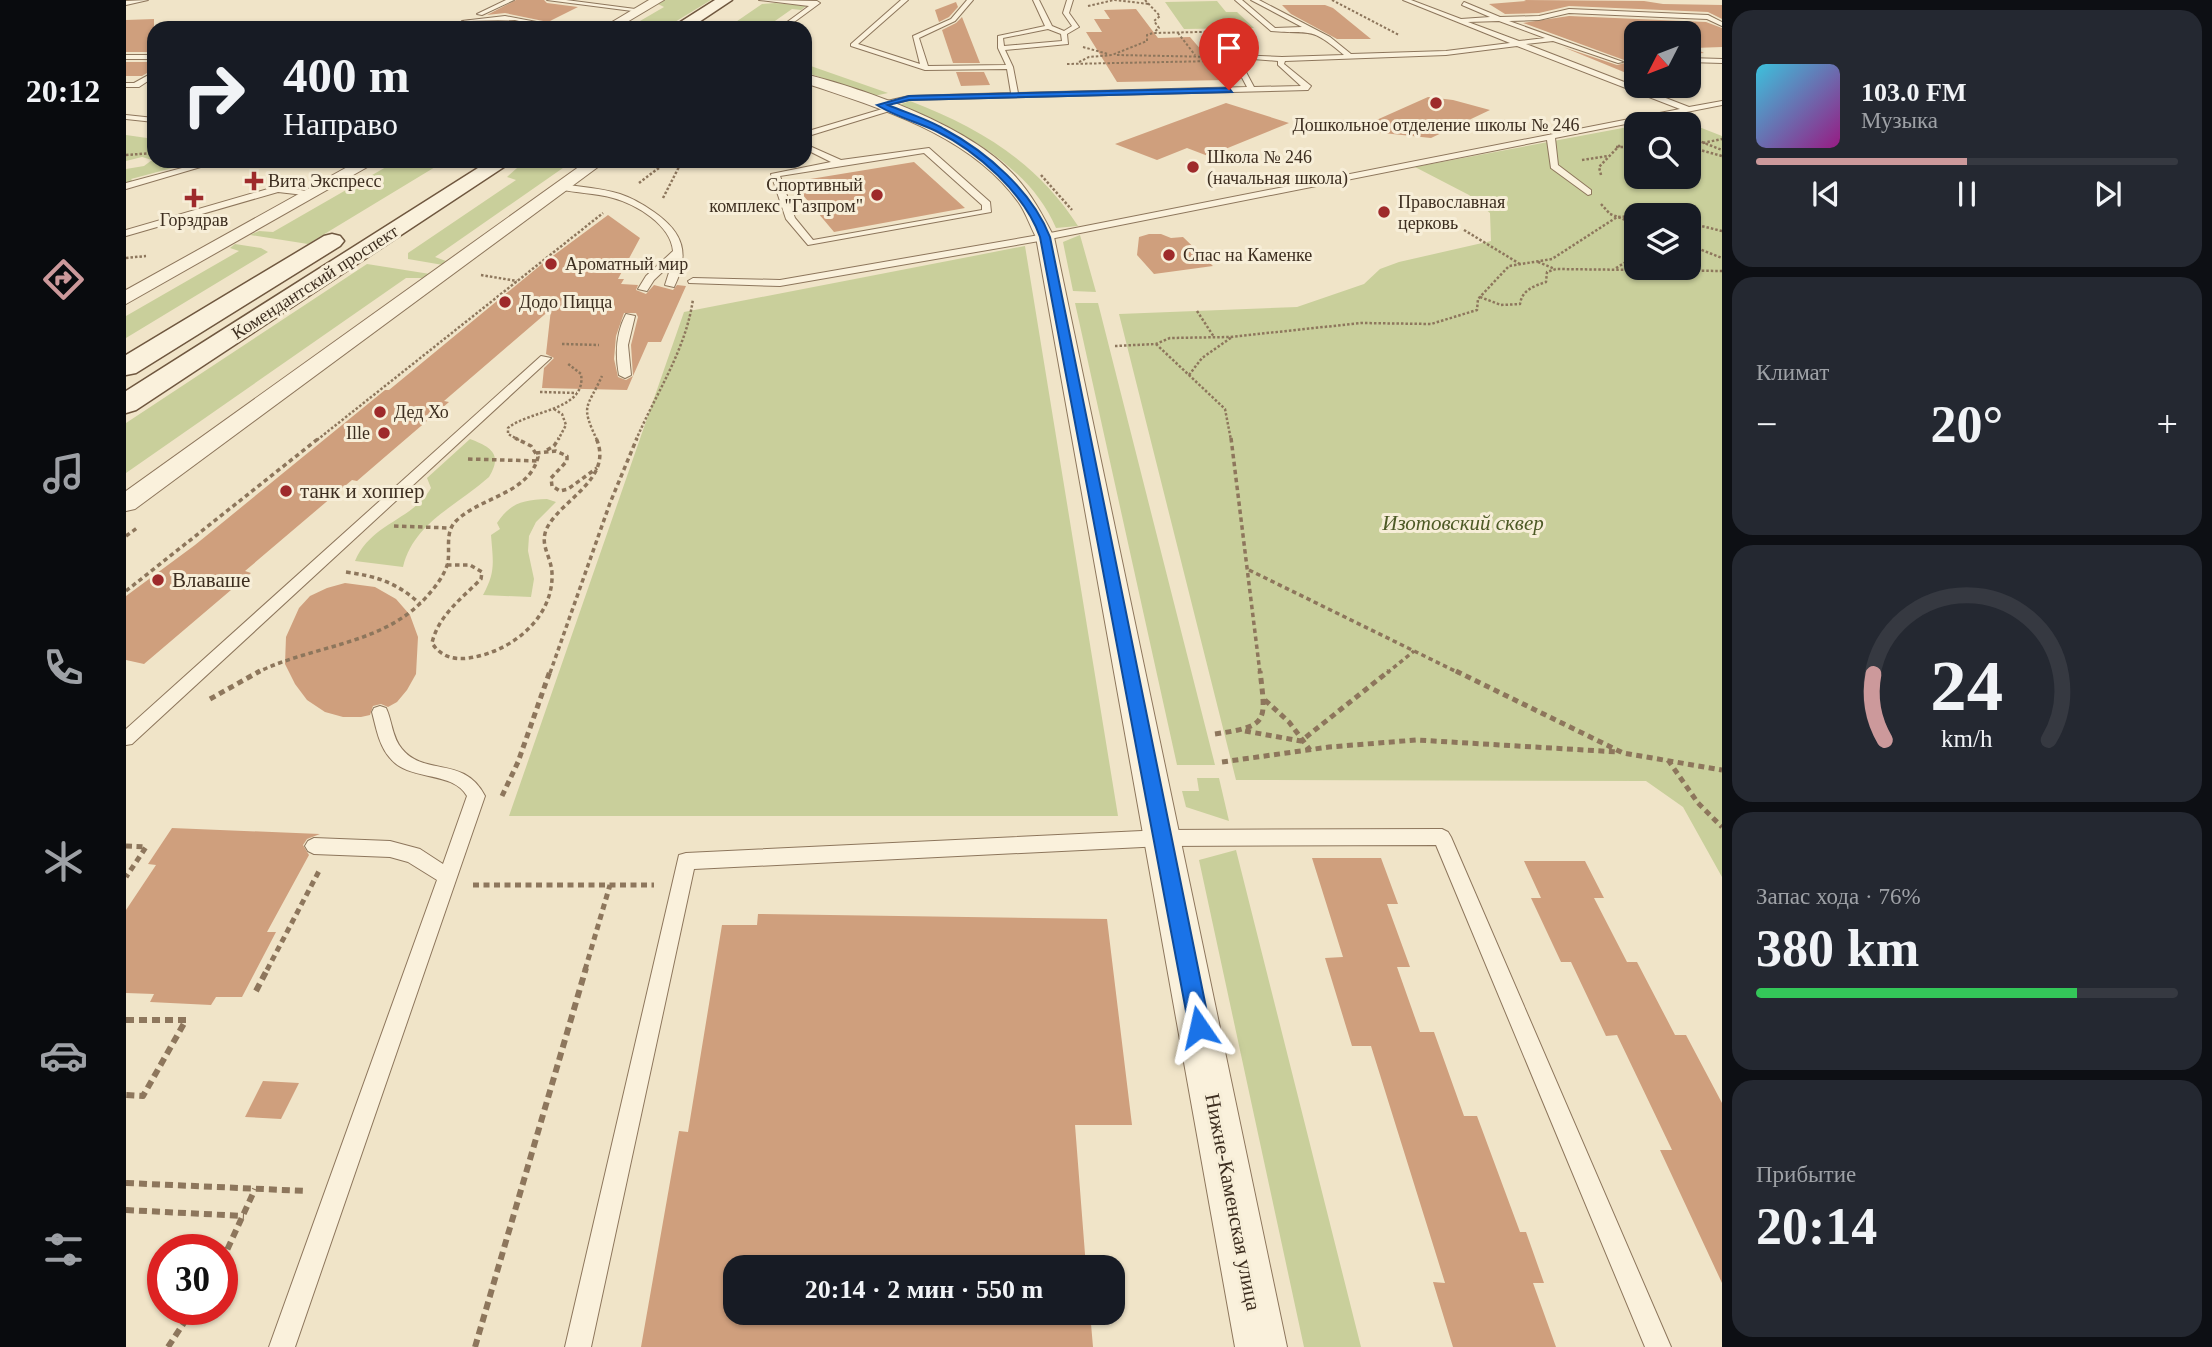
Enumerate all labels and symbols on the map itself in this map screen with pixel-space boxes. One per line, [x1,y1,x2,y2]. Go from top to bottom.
pin [1199,18,1259,90]
north arrow [1624,21,1701,98]
marker: Дошкольное отделение школы № 246 [1428,95,1444,111]
place label: Дошкольное отделение школы № 246 [1292,115,1580,135]
place label: Школа № 246 (начальная школа) [1207,147,1348,189]
marker: Школа № 246 (начальная школа) [1185,159,1201,175]
place label: Вита Экспресс [268,171,381,191]
marker: Вита Экспресс [246,173,262,189]
place label: Спортивный комплекс "Газпром" [709,175,863,216]
marker: Спортивный комплекс "Газпром" [869,187,885,203]
marker: Горздрав [186,190,202,206]
place label: Православная церковь [1398,192,1505,233]
marker: Православная церковь [1376,204,1392,220]
place label: Горздрав [160,210,228,230]
street label: Комендантский проспект [228,221,402,343]
place label: Спас на Каменке [1183,245,1312,265]
marker: Спас на Каменке [1161,247,1177,263]
place label: Ароматный мир [565,254,688,274]
marker: Ароматный мир [543,256,559,272]
place label: Додо Пицца [519,292,612,312]
marker: Додо Пицца [497,294,513,310]
place label: Дед Хо [394,402,449,422]
marker: Дед Хо [372,404,388,420]
place label: Ille [346,423,370,443]
marker: Ille [376,425,392,441]
place label: танк и хоппер [300,479,424,503]
marker: танк и хоппер [278,483,294,499]
park label: Изотовский сквер [1381,511,1544,535]
place label: Влаваше [172,568,250,592]
marker: Влаваше [150,572,166,588]
position arrow [1162,990,1236,1064]
street label: Нижне-Каменская улица [1200,1091,1266,1313]
speed limit sign: 30 [147,1234,238,1325]

